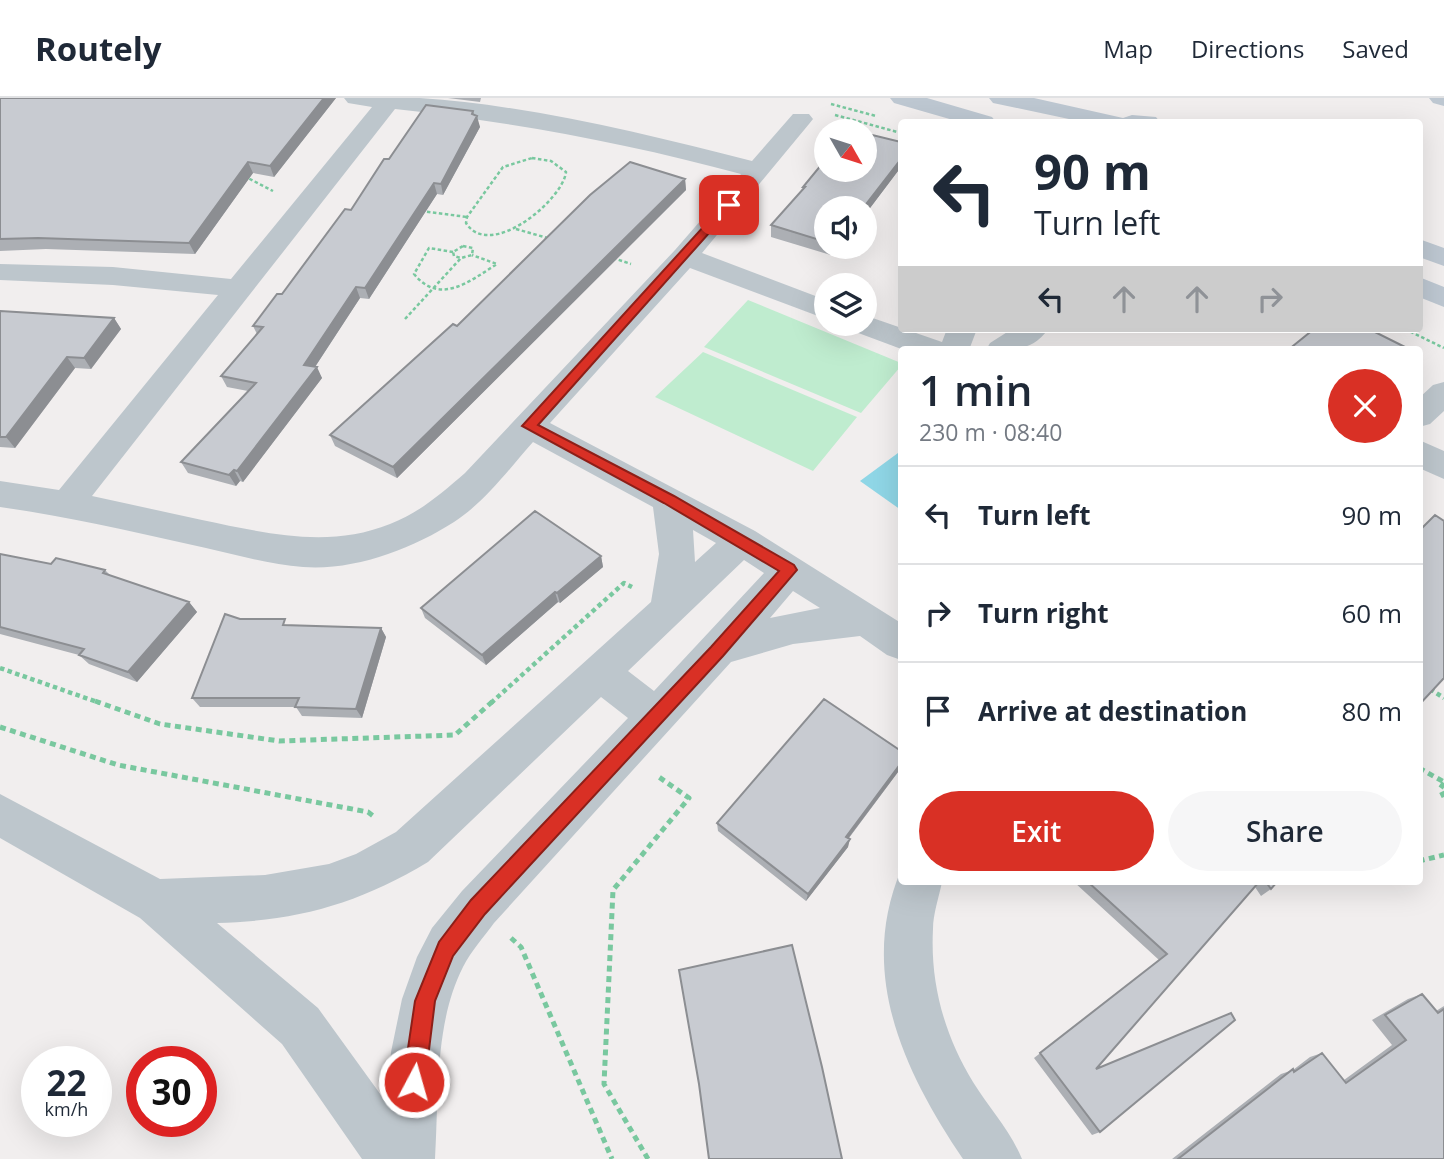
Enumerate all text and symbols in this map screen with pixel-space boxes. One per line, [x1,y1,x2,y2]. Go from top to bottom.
text: Routely [35,26,162,71]
text: Map [1103,32,1153,65]
text: Directions [1191,32,1304,65]
text: Saved [1342,32,1409,65]
north arrow [814,119,877,182]
map controls [814,119,877,336]
text: 90 m [1034,138,1151,204]
icon: left [919,147,1010,238]
pin [699,175,759,235]
icon: arrive [710,186,748,224]
button: sound [814,196,877,259]
text: Turn left [1034,201,1160,244]
button: layers [814,273,877,336]
icon: left [1032,280,1070,318]
icon: ahead [1105,280,1143,318]
icon: ahead [1178,280,1216,318]
icon: right [1251,280,1289,318]
text: 1 min [919,361,1032,418]
button: close [1328,369,1402,443]
text: 230 m · 08:40 [919,416,1062,448]
icon: left [919,496,957,534]
text: Turn left [978,497,1090,533]
text: 90 m [1341,497,1402,533]
icon: right [919,594,957,632]
text: Turn right [978,595,1109,631]
text: 60 m [1341,595,1402,631]
icon: arrive [919,692,957,730]
text: Arrive at destination [978,693,1247,729]
text: 80 m [1341,693,1402,729]
button: Exit [919,791,1154,871]
button: Share [1168,791,1402,871]
position arrow [377,1045,451,1119]
speed limit sign: 30 [126,1046,217,1137]
text: 22 [46,1059,87,1106]
text: km/h [45,1097,88,1121]

